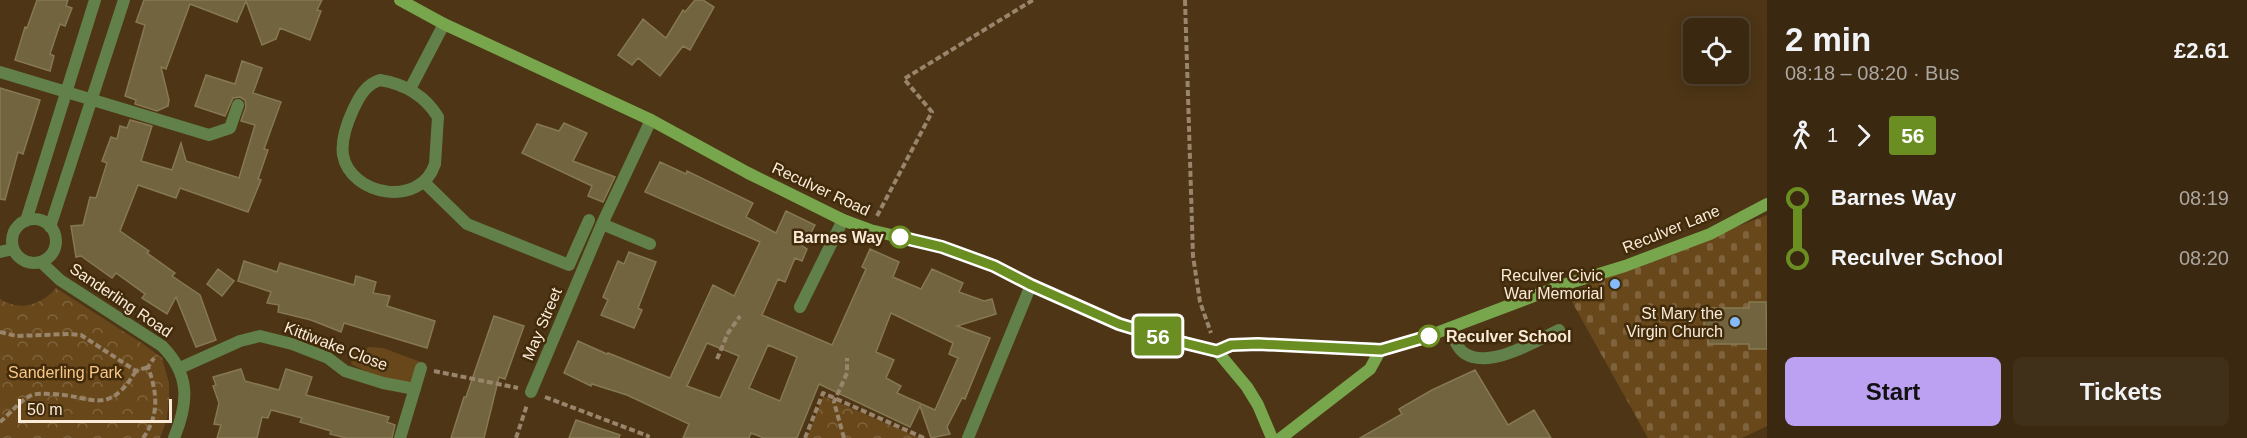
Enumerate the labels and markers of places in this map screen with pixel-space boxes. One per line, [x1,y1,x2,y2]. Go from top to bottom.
marker: Barnes Way [889,226,911,248]
place label: Barnes Way [793,229,884,246]
place label: Reculver Civic War Memorial [1501,267,1603,302]
marker: Reculver Civic War Memorial [1608,277,1622,291]
place label: St Mary the Virgin Church [1626,305,1723,340]
marker: St Mary the Virgin Church [1728,315,1742,329]
marker: Reculver School [1418,325,1440,347]
place label: Reculver School [1446,328,1571,345]

